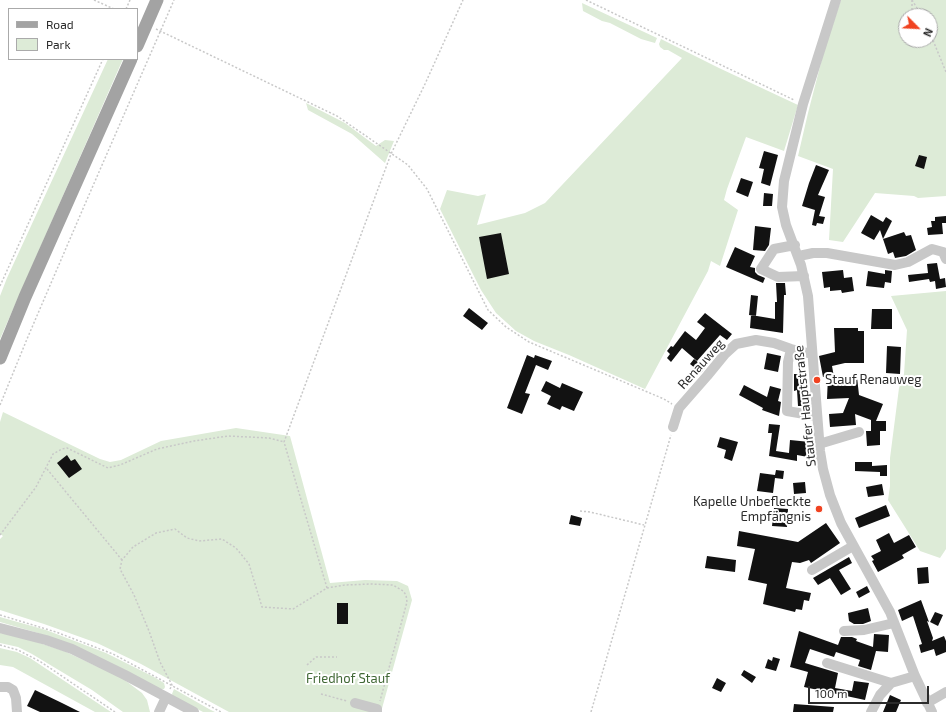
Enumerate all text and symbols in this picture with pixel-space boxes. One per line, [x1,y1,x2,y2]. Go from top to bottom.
legend [8,8,138,60]
north arrow [898,8,938,48]
text: Road [46,17,74,31]
text: N [921,26,936,39]
text: Park [46,37,71,51]
street label: Renauweg [674,336,728,392]
street label: Staufer Hauptstraße [791,345,819,467]
place label: Stauf Renauweg [825,372,922,388]
marker: Stauf Renauweg [812,375,822,385]
place label: Kapelle Unbefleckte Empfängnis [693,494,811,525]
marker: Kapelle Unbefleckte Empfängnis [814,504,824,514]
park label: Friedhof Stauf [306,671,390,687]
scale bar [810,678,931,704]
text: 100 m [815,686,847,700]

